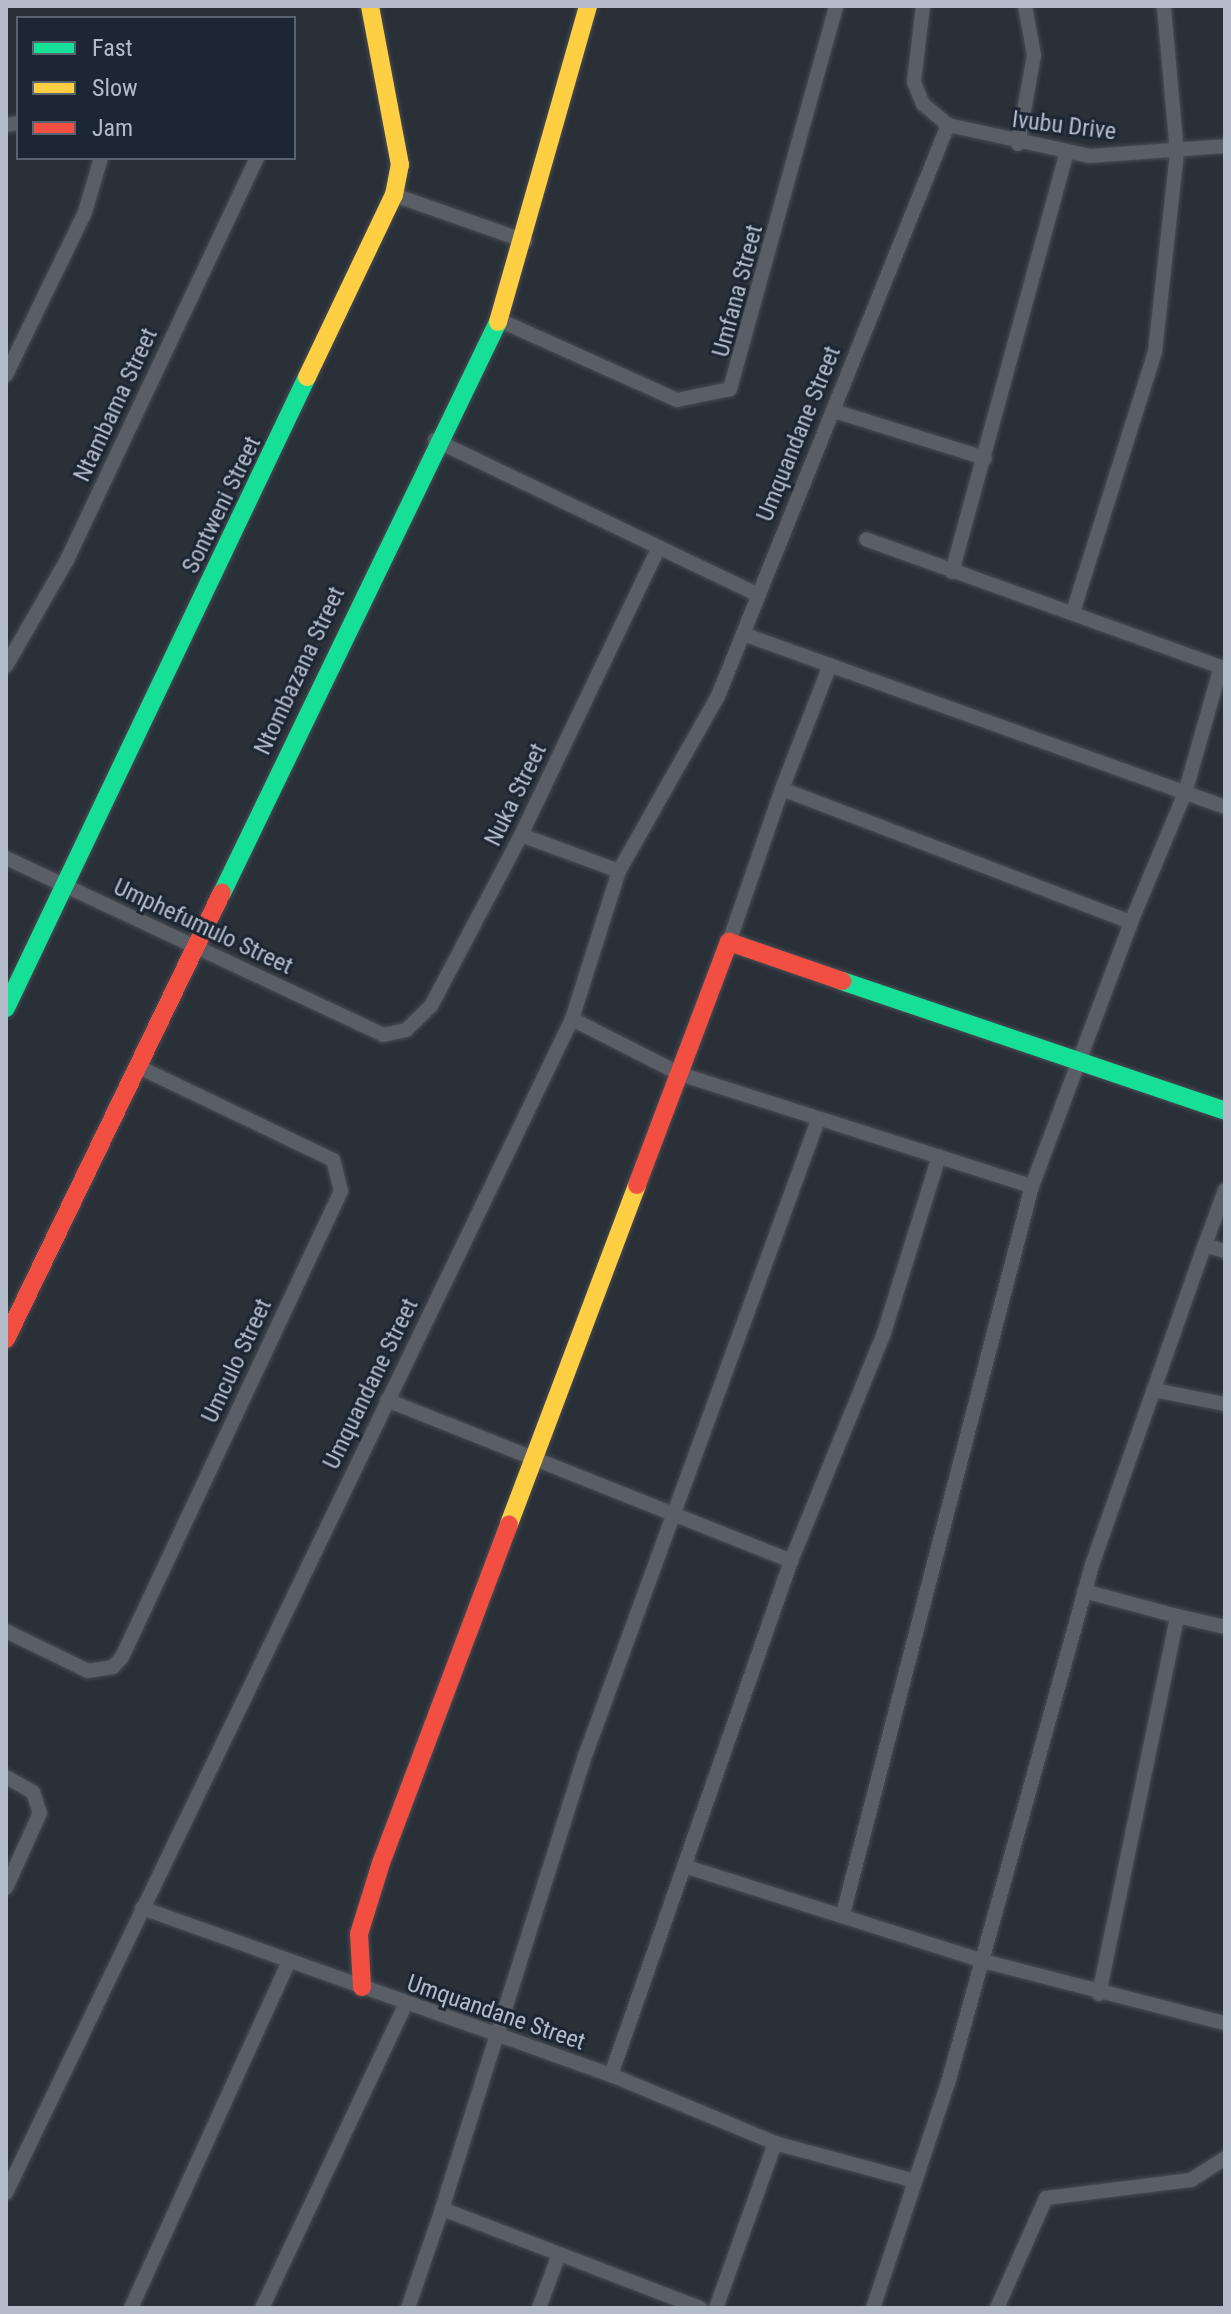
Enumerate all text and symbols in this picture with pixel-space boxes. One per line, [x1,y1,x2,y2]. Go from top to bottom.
legend [16,16,296,160]
text: Fast [92,34,133,62]
text: Slow [92,74,138,102]
street label: Ivubu Drive [1010,105,1118,147]
text: Jam [92,114,133,142]
street label: Umfana Street [707,222,769,360]
street label: Ntambama Street [68,324,164,486]
street label: Umquandane Street [751,342,847,526]
street label: Sontweni Street [176,432,268,578]
street label: Ntombazana Street [248,582,352,760]
street label: Nuka Street [479,739,553,851]
street label: Umphefumulo Street [109,873,297,981]
street label: Umculo Street [196,1294,278,1428]
street label: Umquandane Street [317,1294,425,1474]
street label: Umquandane Street [403,1969,589,2057]

